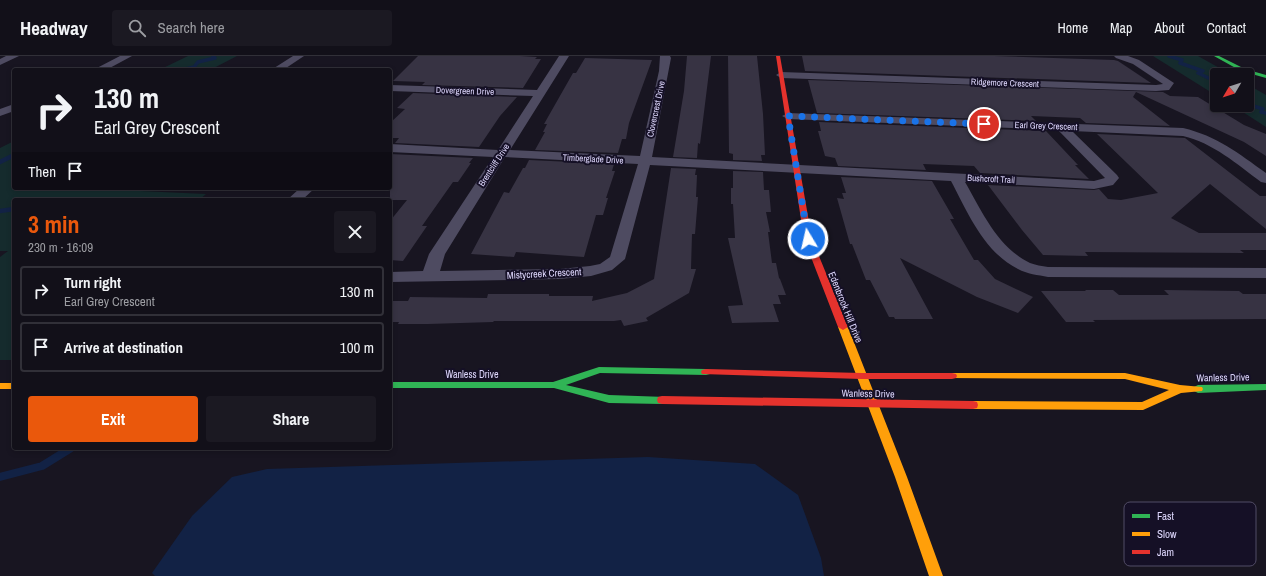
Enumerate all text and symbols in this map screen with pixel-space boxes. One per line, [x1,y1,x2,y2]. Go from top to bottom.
search box [112,10,392,46]
text: Headway [20,15,88,41]
icon: search [126,17,148,39]
text: Search here [158,17,225,38]
text: Home [1057,19,1088,37]
text: Map [1110,19,1132,37]
text: About [1154,19,1184,37]
text: Contact [1206,19,1246,37]
north arrow [1210,68,1254,112]
map controls [1210,68,1254,112]
street label: Ridgemore Crescent [971,76,1039,90]
text: 130 m [94,79,159,117]
street label: Clovercrest Drive [644,80,668,138]
icon: right [28,84,80,136]
street label: Dovergreen Drive [436,84,494,98]
pin [967,107,1001,141]
icon: arrive [973,113,995,135]
text: Earl Grey Crescent [94,115,220,140]
street label: Earl Grey Crescent [1014,119,1078,133]
street label: Brentcliff Drive [476,141,512,189]
street label: Timberglade Drive [562,151,624,167]
icon: arrive [64,160,86,182]
text: Then [28,161,56,182]
street label: Bushcroft Trail [967,172,1015,186]
text: 3 min [28,208,79,240]
button: close [334,211,376,253]
position arrow [787,218,829,260]
text: 230 m · 16:09 [28,239,93,256]
street label: Mistycreek Crescent [506,265,582,282]
street label: Edenbrook Hill Drive [825,270,866,345]
text: Turn right [64,272,121,293]
icon: right [30,280,52,302]
text: 130 m [340,281,374,302]
text: Earl Grey Crescent [64,293,155,310]
icon: arrive [30,336,52,358]
text: Arrive at destination [64,337,183,358]
text: 100 m [340,337,374,358]
street label: Wanless Drive [445,368,499,381]
street label: Wanless Drive [1196,371,1250,384]
street label: Wanless Drive [841,387,895,400]
button: Exit [28,396,198,442]
button: Share [206,396,376,442]
legend [1124,502,1256,566]
text: Fast [1157,509,1175,523]
text: Slow [1157,527,1177,541]
text: Jam [1157,545,1174,559]

